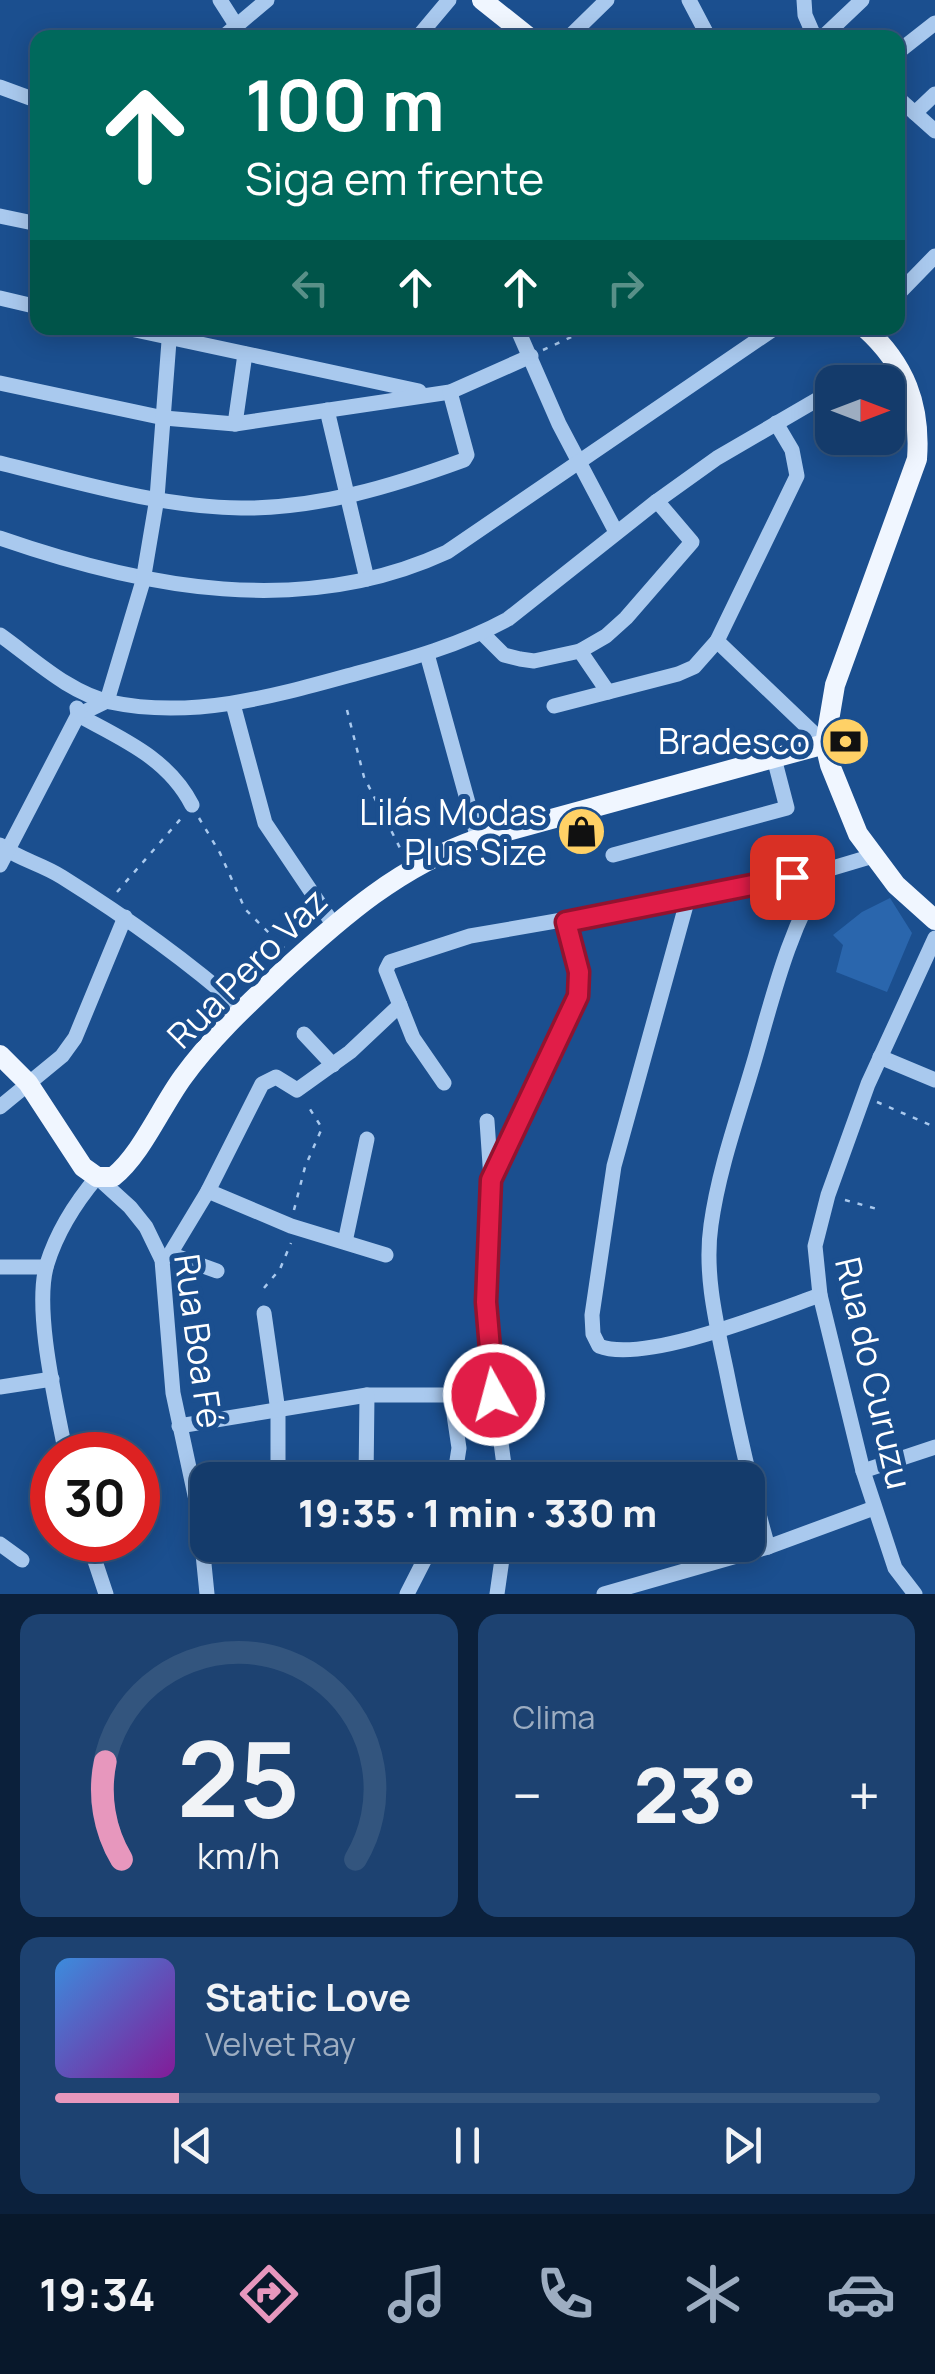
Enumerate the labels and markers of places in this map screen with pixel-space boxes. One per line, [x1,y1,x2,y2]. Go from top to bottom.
bank icon: Bradesco [819,715,871,767]
place label: Bradesco [658,717,810,765]
place label: Lilás Modas Plus Size [359,788,547,876]
shop icon: Lilás Modas Plus Size [556,806,608,858]
pin [750,835,835,920]

